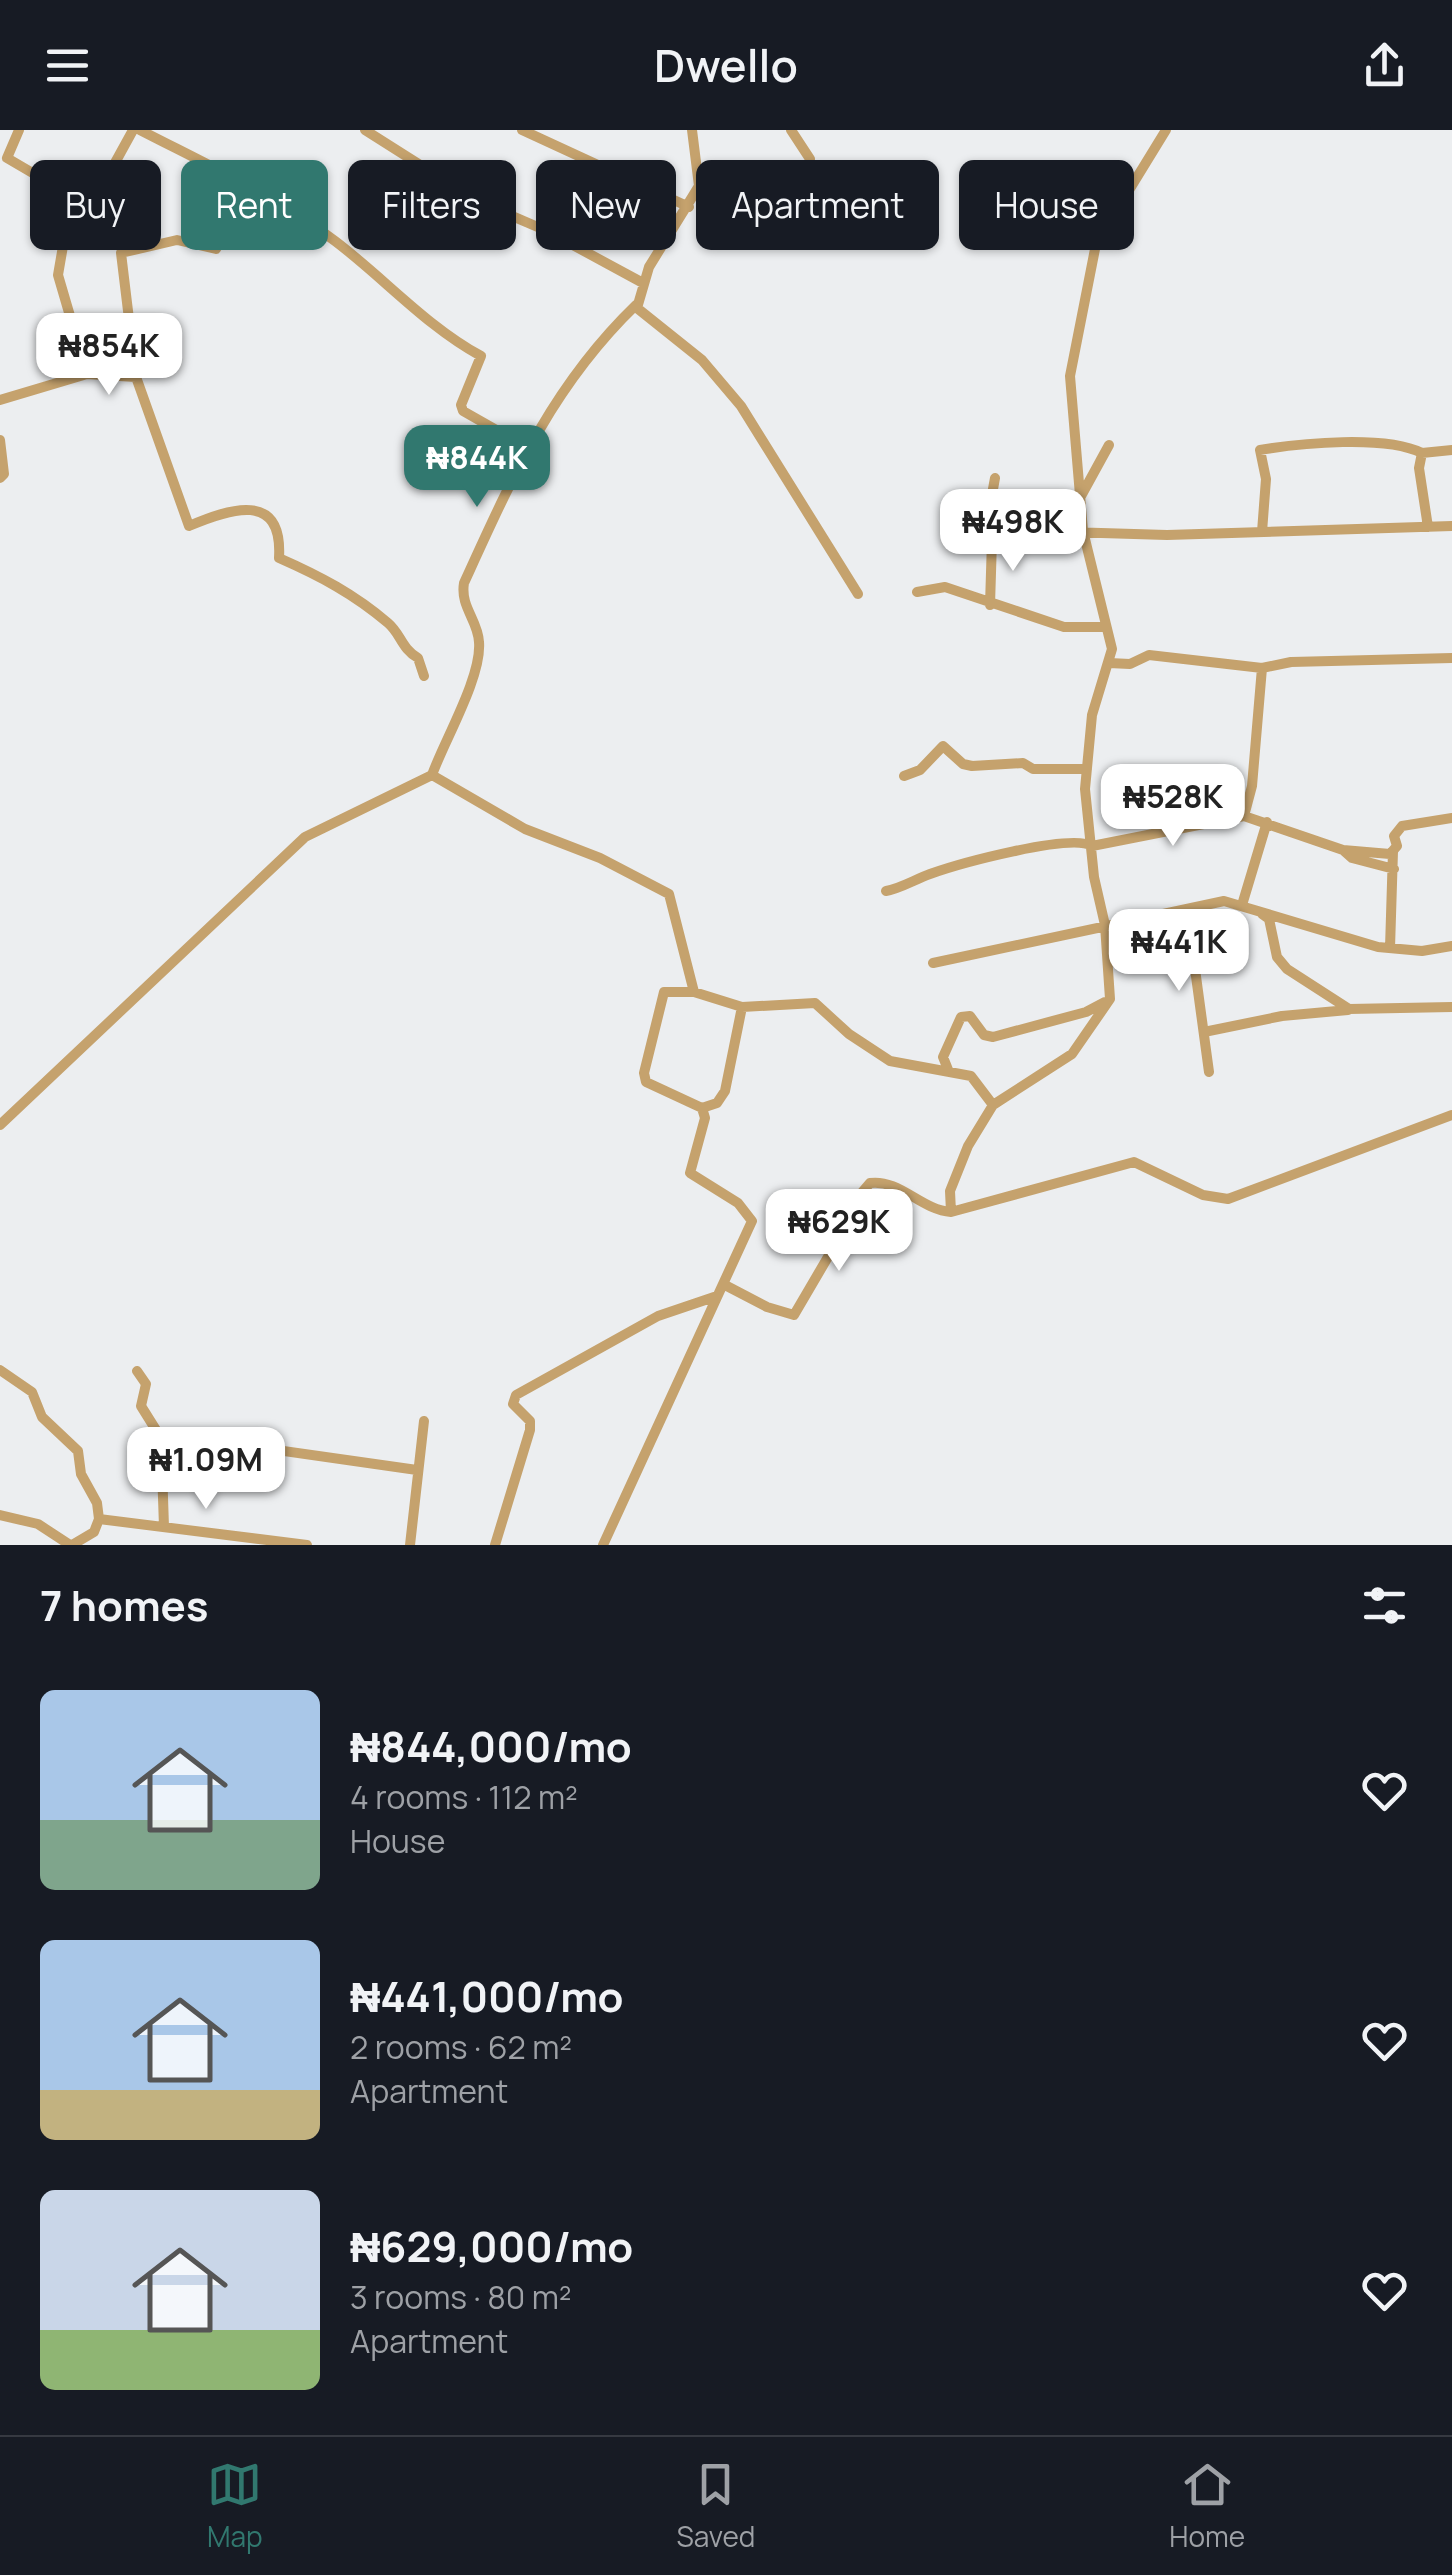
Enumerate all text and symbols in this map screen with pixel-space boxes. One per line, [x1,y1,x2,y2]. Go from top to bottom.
text: Dwello [654,34,798,96]
icon: menu [40,38,95,93]
icon: share [1357,38,1412,93]
chip: Buy [30,160,161,250]
chip: Rent [181,160,328,250]
chip: Filters [348,160,516,250]
chip: New [536,160,676,250]
chip: Apartment [696,160,939,250]
chip: House [959,160,1134,250]
pin: ₦854K [39,313,179,398]
text: ₦854K [58,323,160,367]
pin: ₦844K [407,425,547,510]
text: ₦844K [426,435,528,479]
pin: ₦498K [943,489,1083,574]
text: ₦498K [962,499,1064,543]
pin: ₦528K [1103,764,1243,849]
text: ₦528K [1123,774,1223,818]
pin: ₦441K [1109,909,1249,994]
text: ₦441K [1131,919,1227,963]
pin: ₦629K [769,1189,909,1274]
text: ₦629K [788,1199,890,1243]
pin: ₦1.09M [125,1427,287,1512]
text: ₦1.09M [149,1437,263,1481]
text: 7 homes [40,1576,208,1634]
icon: filters [1357,1578,1412,1633]
text: ₦844,000/mo [350,1717,632,1775]
icon: home [120,1730,240,1850]
icon: heart [1357,1763,1412,1818]
text: 4 rooms · 112 m² [350,1775,578,1819]
text: House [350,1819,445,1863]
text: ₦441,000/mo [350,1967,624,2025]
icon: home [120,1980,240,2100]
icon: heart [1357,2013,1412,2068]
text: 2 rooms · 62 m² [350,2025,572,2069]
text: Apartment [350,2069,508,2113]
text: ₦629,000/mo [350,2217,633,2275]
icon: home [120,2230,240,2350]
icon: heart [1357,2263,1412,2318]
text: 3 rooms · 80 m² [350,2275,572,2319]
text: Apartment [350,2319,508,2363]
tab: Map [207,2457,263,2555]
tab: Saved [677,2457,755,2555]
tab: Home [1169,2457,1245,2555]

